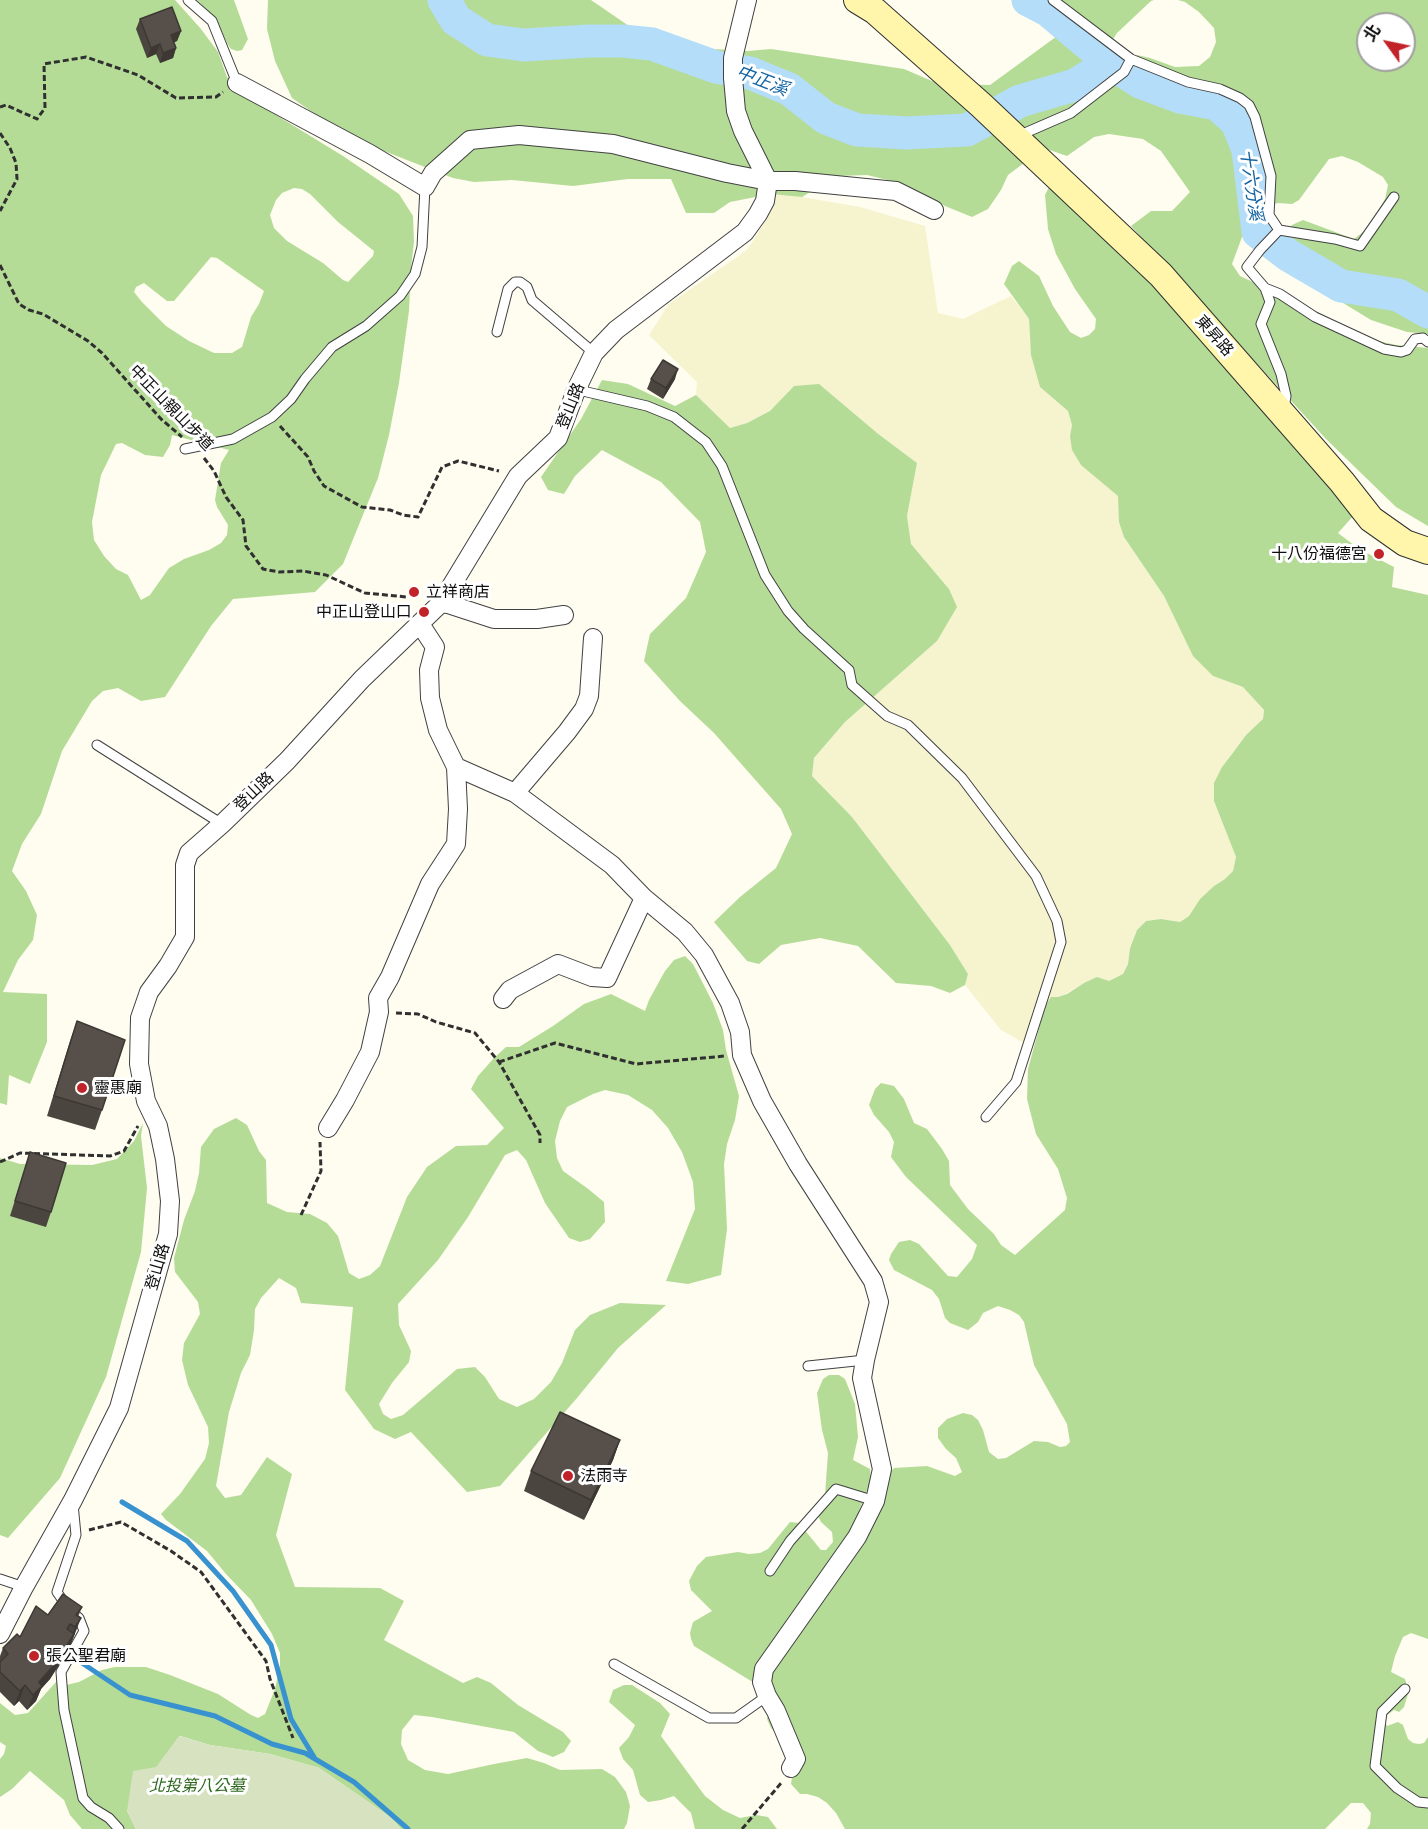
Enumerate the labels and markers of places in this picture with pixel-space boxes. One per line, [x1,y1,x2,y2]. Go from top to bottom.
place label: 十八份福德宮 [1271,544,1367,564]
marker: 十八份福德宮 [1372,547,1386,561]
place label: 立祥商店 [426,582,490,602]
marker: 立祥商店 [407,585,421,599]
place label: 中正山登山口 [316,602,412,622]
marker: 中正山登山口 [417,605,431,619]
place label: 靈惠廟 [94,1078,142,1098]
marker: 靈惠廟 [75,1081,89,1095]
place label: 法雨寺 [580,1466,628,1486]
marker: 法雨寺 [561,1469,575,1483]
place label: 張公聖君廟 [46,1646,126,1666]
marker: 張公聖君廟 [27,1649,41,1663]

